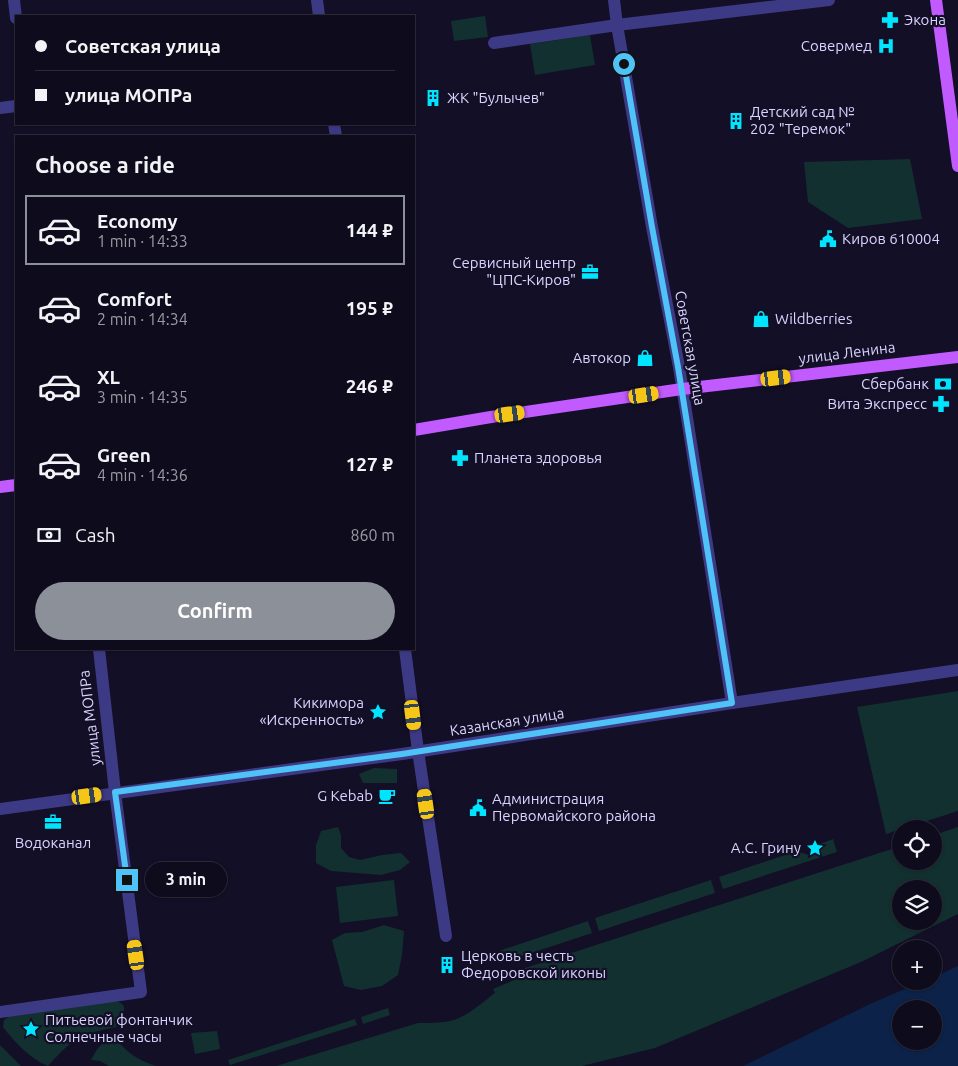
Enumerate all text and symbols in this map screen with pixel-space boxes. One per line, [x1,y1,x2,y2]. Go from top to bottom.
pharmacy icon: Экона [880,10,900,30]
place label: Экона [904,11,946,28]
text: Советская улица [65,35,221,57]
hospital icon: Совермед [876,36,896,56]
place label: Совермед [801,37,872,54]
route start [613,53,635,75]
text: улица МОПРа [65,84,192,106]
building icon: ЖК "Булычев" [423,88,443,108]
place label: ЖК "Булычев" [447,89,545,106]
place label: Детский сад № 202 "Теремок" [750,103,855,137]
building icon: Детский сад № 202 "Теремок" [726,111,746,131]
text: Choose a ride [35,152,175,177]
icon: car [37,208,82,253]
text: Economy [97,210,178,232]
text: 144 ₽ [346,219,393,241]
public building icon: Киров 610004 [818,229,838,249]
place label: Киров 610004 [842,230,940,247]
text: 1 min · 14:33 [97,232,188,250]
place label: Сервисный центр "ЦПС-Киров" [452,254,576,288]
office icon: Сервисный центр "ЦПС-Киров" [580,262,600,282]
icon: car [37,286,82,331]
text: Comfort [97,288,172,310]
street label: Советская улица [672,289,709,407]
text: 195 ₽ [346,297,393,319]
shop icon: Wildberries [751,309,771,329]
text: 2 min · 14:34 [97,310,188,328]
place label: Wildberries [775,310,852,327]
street label: улица Ленина [798,338,896,367]
shop icon: Автокор [635,348,655,368]
place label: Автокор [573,349,631,366]
icon: car [37,364,82,409]
text: XL [97,366,120,388]
car [760,369,791,387]
bank icon: Сбербанк [933,374,953,394]
text: 246 ₽ [346,375,393,397]
place label: Сбербанк [861,375,929,392]
car [628,385,659,405]
text: 3 min · 14:35 [97,388,188,406]
pharmacy icon: Вита Экспресс [931,394,951,414]
place label: Вита Экспресс [828,395,927,412]
car [494,404,525,424]
icon: car [37,442,82,487]
text: Green [97,444,151,466]
pharmacy icon: Планета здоровья [450,448,470,468]
place label: Планета здоровья [474,449,602,466]
text: 127 ₽ [346,453,393,475]
text: 4 min · 14:36 [97,466,188,484]
icon: cash [35,521,63,549]
text: Cash [75,524,116,546]
text: 860 m [350,526,395,544]
button: Confirm [35,582,395,640]
street label: улица МОПРа [75,669,104,767]
place label: Кикимора «Искренность» [260,694,364,728]
car [403,699,422,731]
place icon: Кикимора «Искренность» [368,702,388,722]
street label: Казанская улица [449,704,565,739]
car [71,786,102,806]
cafe icon: G Kebab [377,786,397,806]
place label: G Kebab [317,787,373,804]
car [416,788,435,820]
place label: Администрация Первомайского района [492,790,656,824]
public building icon: Администрация Первомайского района [468,798,488,818]
office icon: Водоканал [43,812,63,832]
map controls [892,820,942,1050]
button: locate [892,820,942,870]
place label: Водоканал [15,834,91,851]
place icon: А.С. Грину [805,838,825,858]
place label: А.С. Грину [731,839,801,856]
callout: 3 min [144,862,227,898]
route end [116,869,138,891]
text: 3 min [166,870,206,888]
button: layers [892,880,942,930]
car [126,939,145,971]
button: + [892,940,942,990]
place label: Церковь в честь Федоровской иконы [461,947,606,981]
building icon: Церковь в честь Федоровской иконы [437,955,457,975]
button: − [892,1000,942,1050]
place label: Питьевой фонтанчик Солнечные часы [45,1011,193,1045]
place icon: Питьевой фонтанчик Солнечные часы [21,1019,41,1039]

